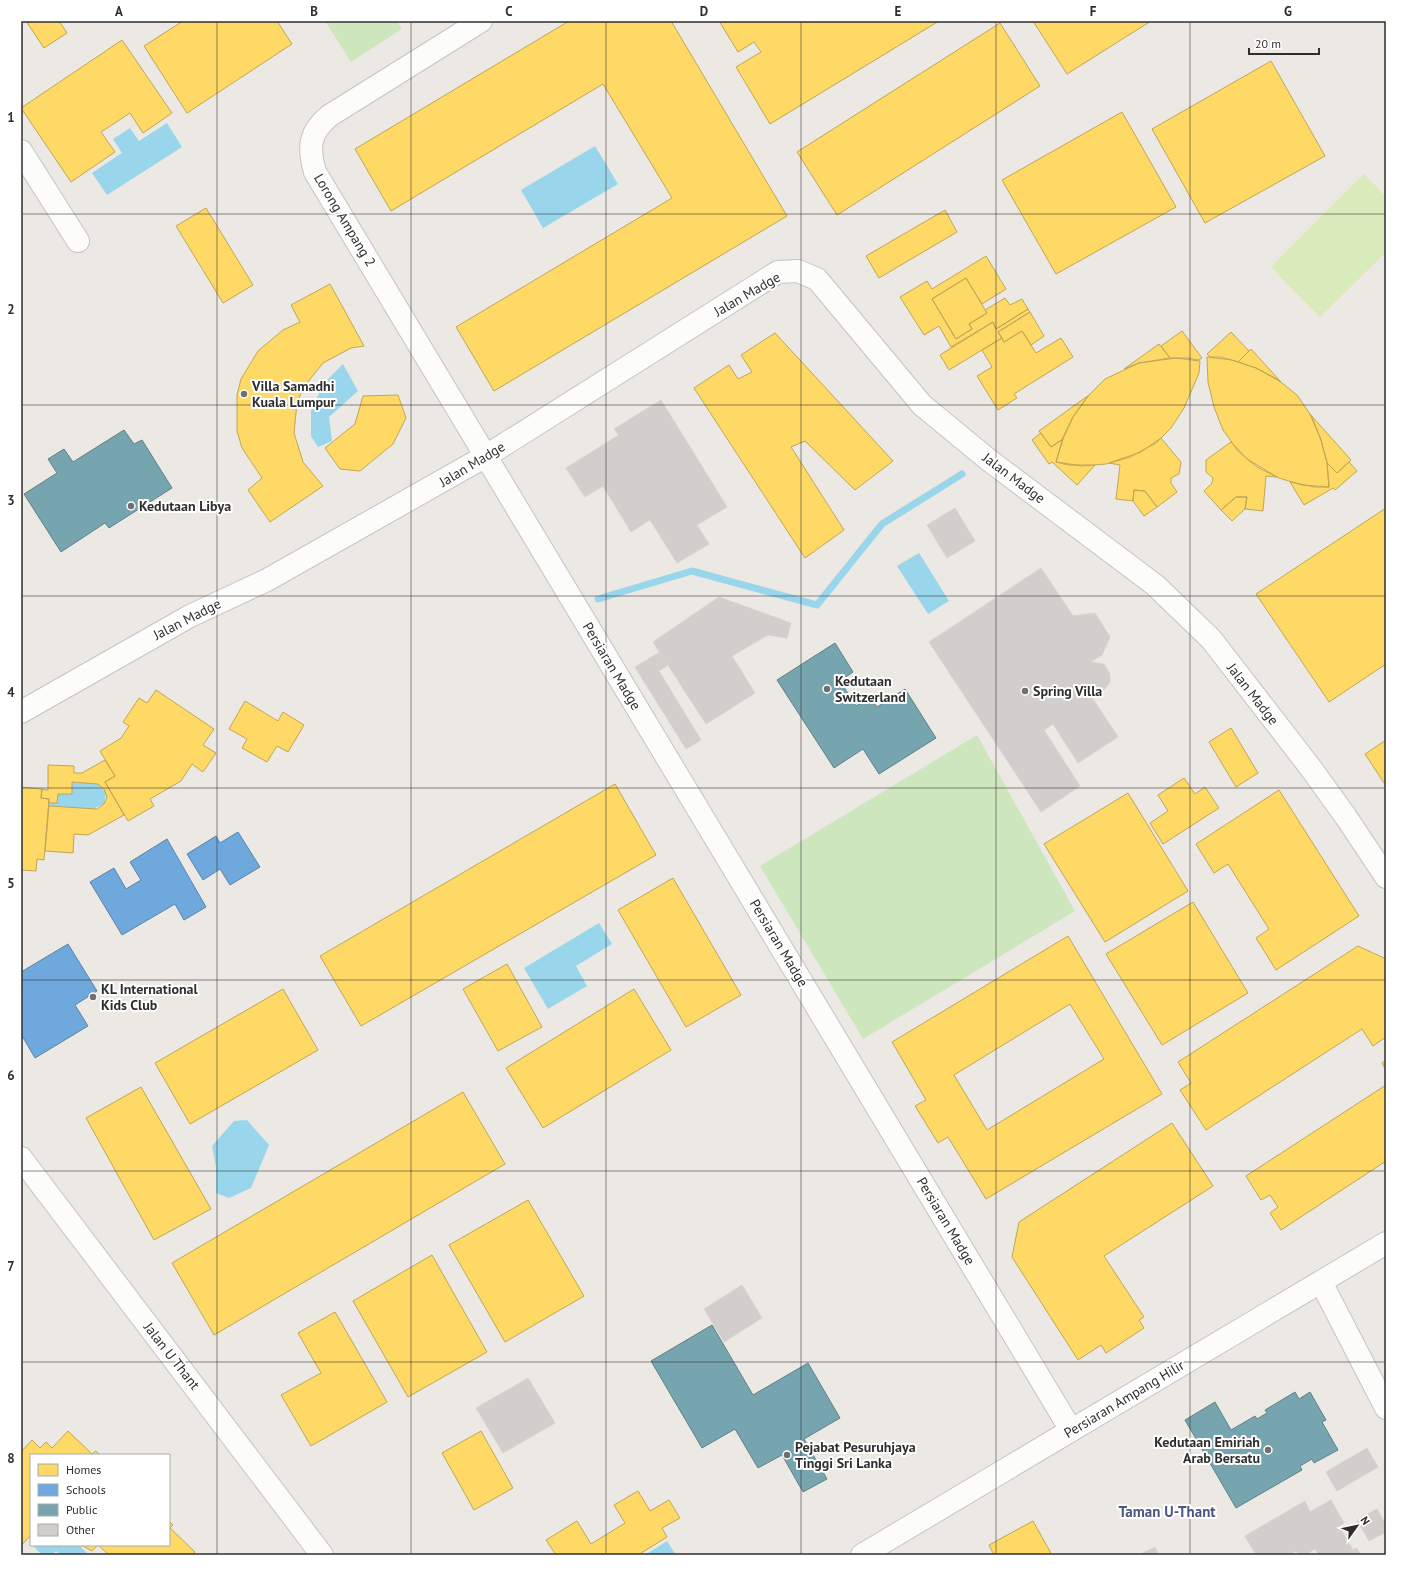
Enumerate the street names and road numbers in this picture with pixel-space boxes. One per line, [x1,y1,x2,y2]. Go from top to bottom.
street label: Lorong Ampang 2 [310,170,380,270]
street label: Jalan Madge [710,268,783,321]
street label: Jalan Madge [435,437,508,491]
street label: Jalan Madge [978,448,1049,507]
street label: Jalan Madge [149,594,224,644]
street label: Persiaran Madge [579,619,645,713]
street label: Jalan Madge [1223,659,1283,729]
street label: Persiaran Madge [746,896,812,990]
street label: Persiaran Madge [913,1174,979,1268]
street label: Jalan U Thant [139,1318,204,1394]
street label: Persiaran Ampang Hilir [1061,1356,1188,1442]

